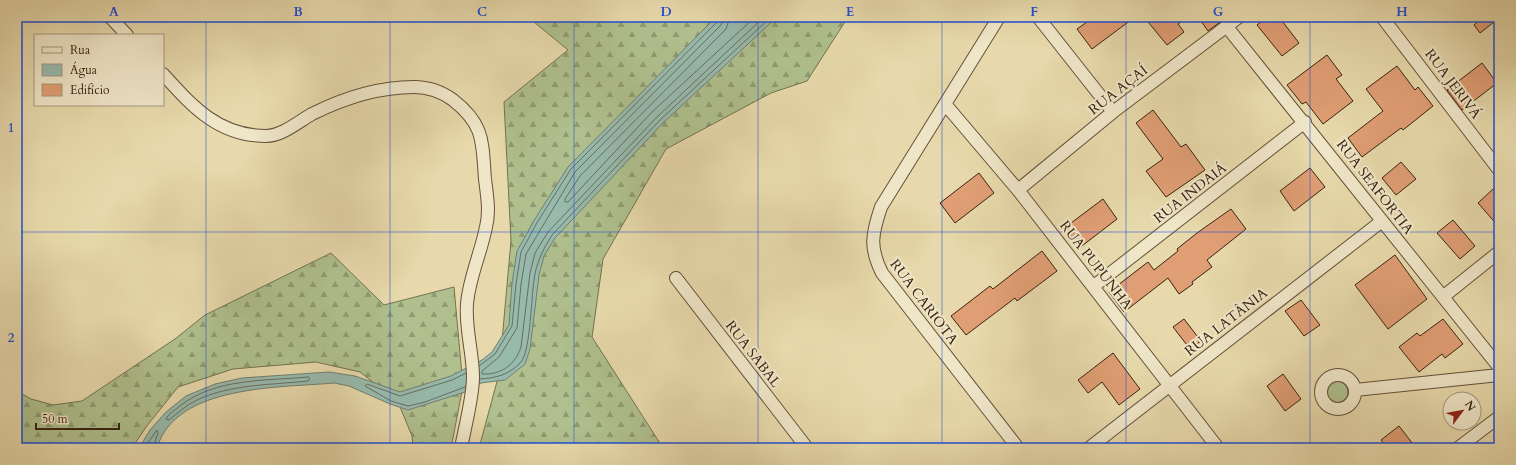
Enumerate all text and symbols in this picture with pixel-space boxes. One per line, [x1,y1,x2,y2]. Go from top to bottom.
text: A [109,3,119,21]
text: B [293,3,303,21]
text: C [477,3,487,21]
text: D [660,3,672,21]
text: E [846,3,854,21]
text: F [1030,3,1038,21]
text: G [1213,3,1224,21]
text: H [1396,3,1408,21]
legend [34,34,164,106]
text: Rua [70,42,91,58]
street label: RUA JERIVÁ [1420,45,1486,123]
text: Água [70,61,98,78]
street label: RUA AÇAÍ [1084,61,1152,119]
text: Edifício [70,82,110,98]
text: 1 [8,119,14,137]
street label: RUA SEAFORTIA [1332,136,1418,238]
street label: RUA INDAIÁ [1150,159,1230,227]
street label: RUA PUPUNHA [1055,217,1137,313]
street label: RUA CARIOTA [886,255,962,349]
street label: RUA LATÂNIA [1181,284,1271,360]
street label: RUA SABAL [721,317,785,392]
text: 2 [8,329,15,347]
north arrow [1442,391,1482,431]
text: N [1461,398,1479,414]
scale bar [36,405,119,431]
text: 50 m [42,411,69,427]

